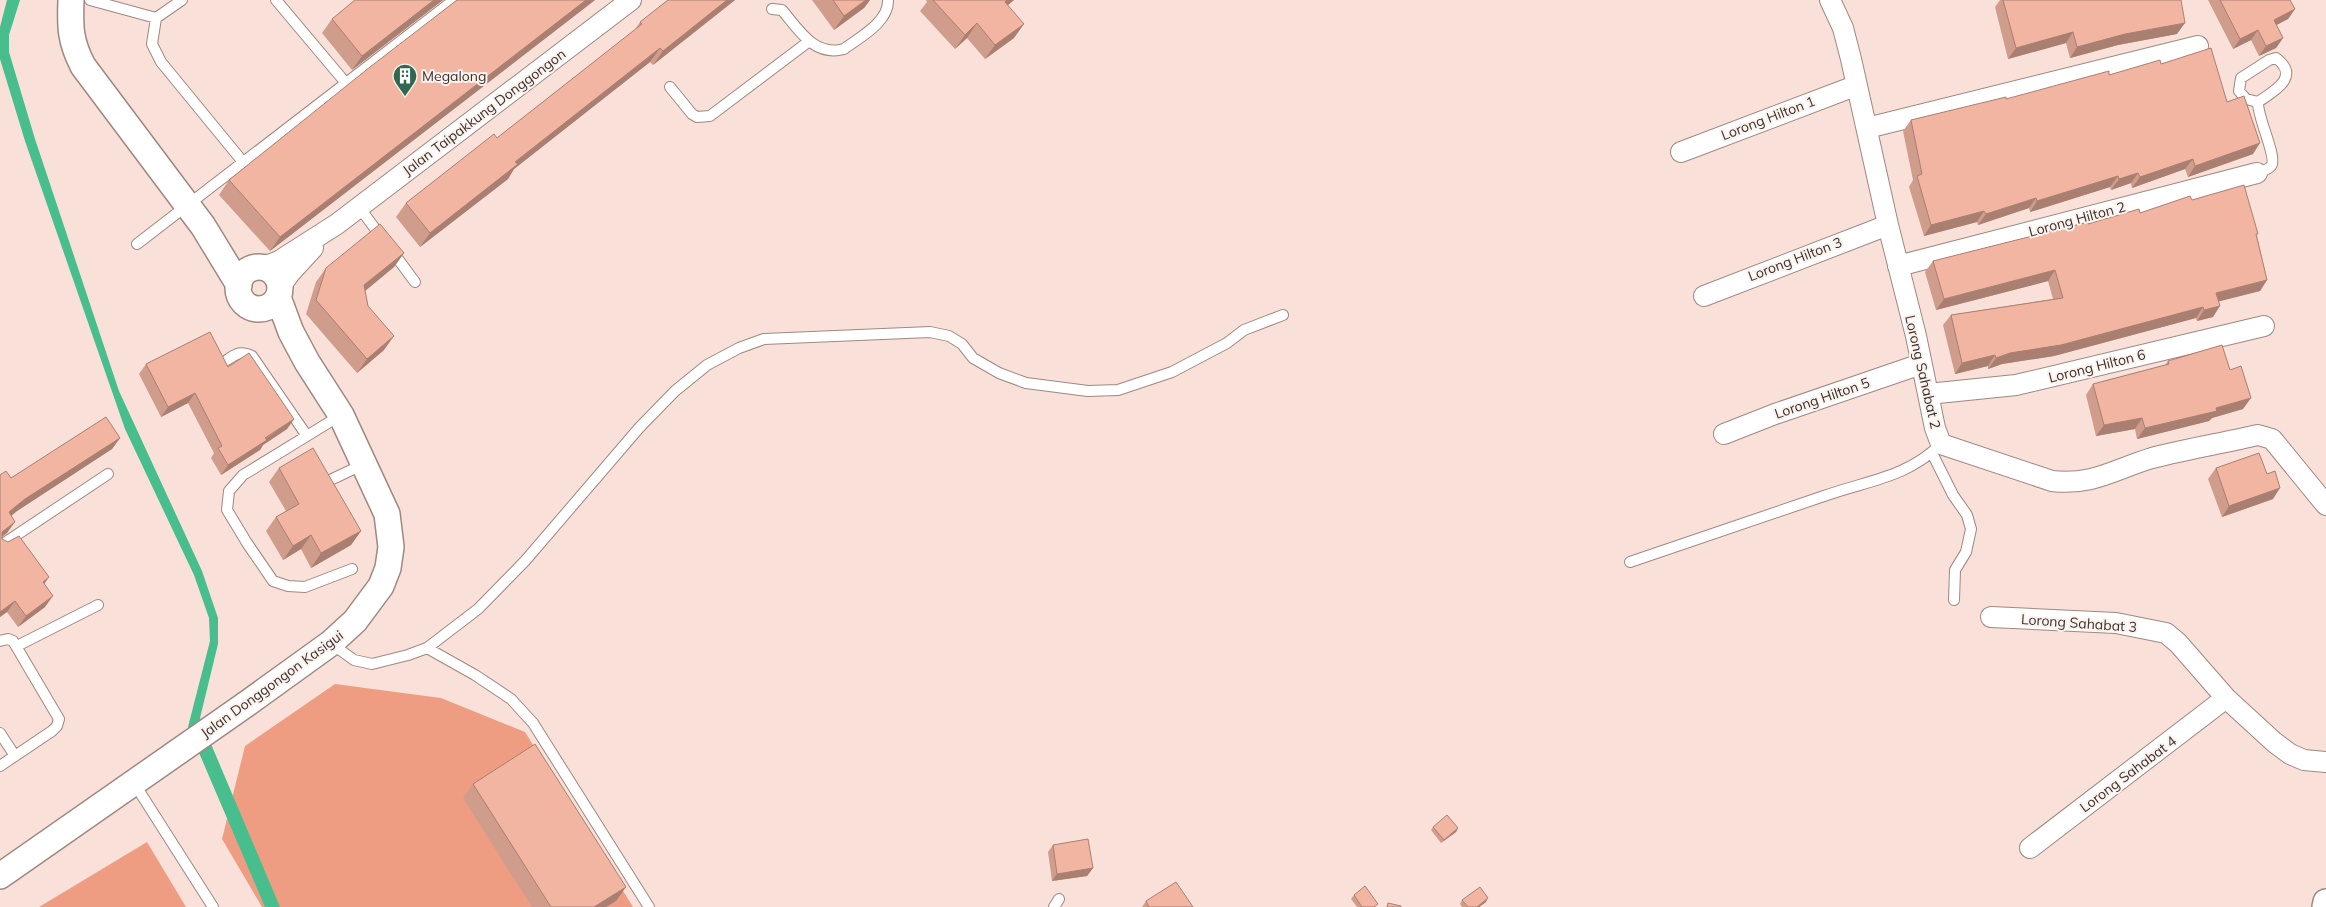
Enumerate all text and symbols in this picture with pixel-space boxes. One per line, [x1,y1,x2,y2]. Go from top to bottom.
street label: Jalan Taipakkung Donggongon [399,45,569,179]
building icon: Megalong [392,63,418,97]
place label: Megalong [422,67,486,85]
street label: Lorong Hilton 1 [1718,92,1818,144]
street label: Lorong Hilton 2 [2027,197,2127,241]
street label: Lorong Hilton 3 [1745,233,1845,285]
street label: Lorong Sahabat 2 [1901,313,1945,431]
street label: Lorong Hilton 6 [2047,345,2147,387]
street label: Lorong Hilton 5 [1772,373,1872,423]
street label: Lorong Sahabat 3 [2020,610,2138,636]
street label: Jalan Donggongon Kasigui [197,626,347,742]
street label: Lorong Sahabat 4 [2076,731,2180,816]

